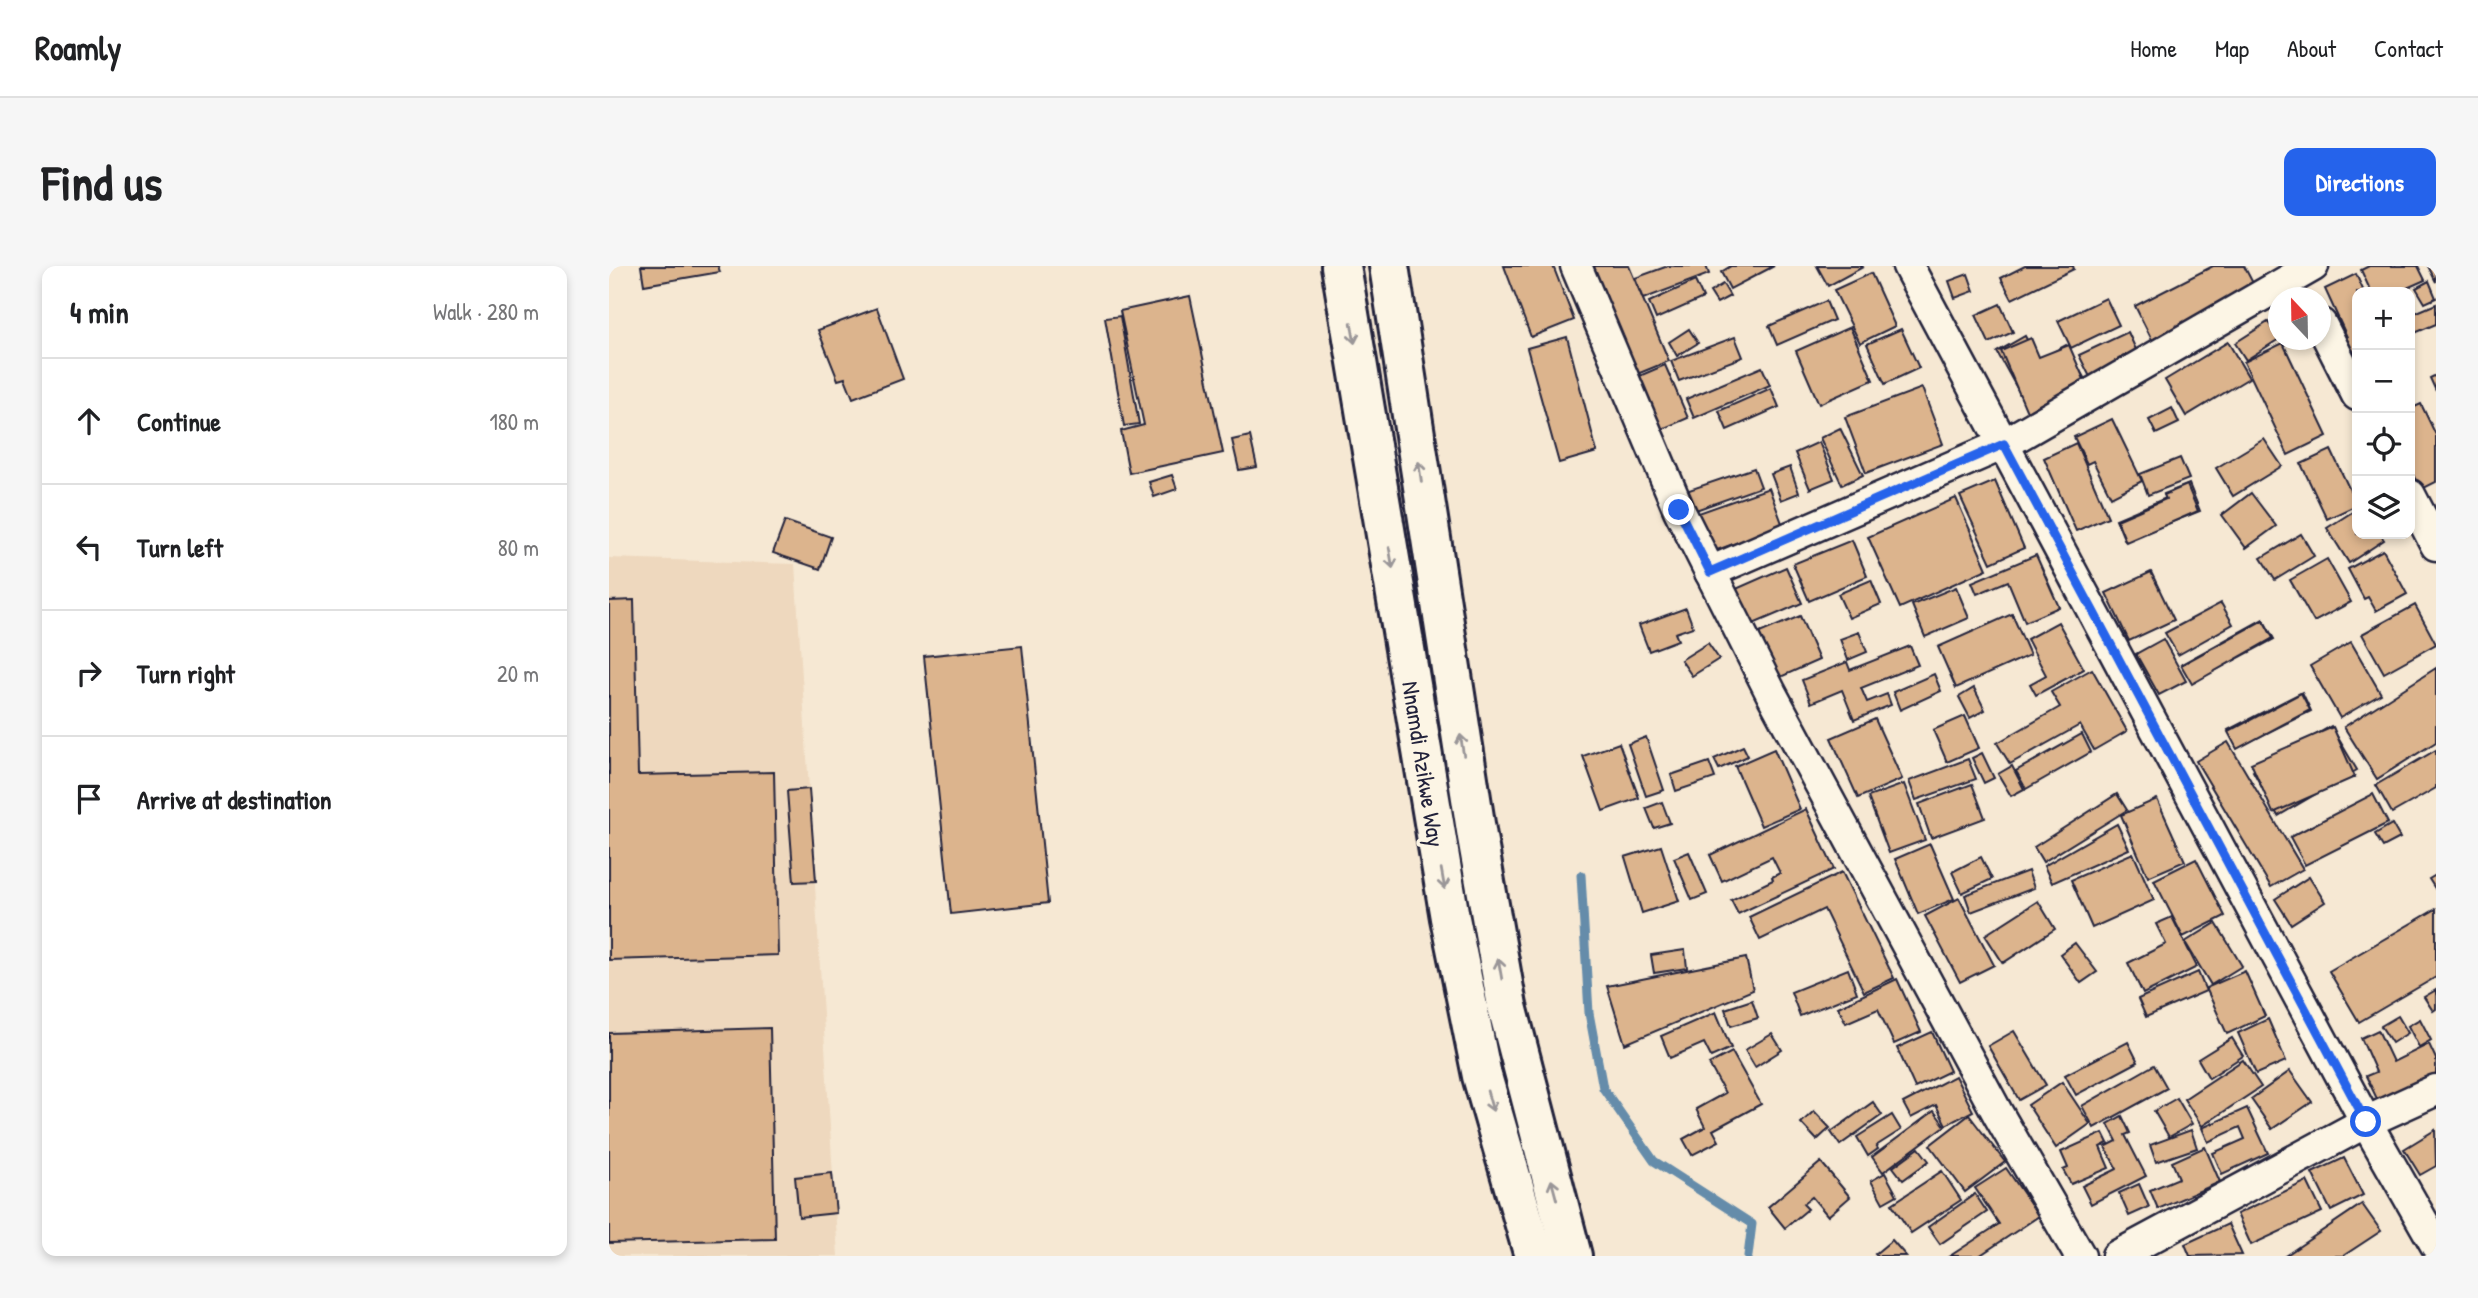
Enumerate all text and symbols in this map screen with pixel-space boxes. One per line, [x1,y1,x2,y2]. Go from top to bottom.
text: Roamly [35,26,121,70]
text: Home [2130,32,2177,64]
text: Map [2215,32,2249,64]
text: About [2287,32,2336,64]
text: Contact [2374,32,2443,64]
button: Directions [2284,148,2436,216]
text: Find us [42,149,162,215]
north arrow [2268,287,2331,350]
map controls [2352,287,2415,539]
button: + [2352,287,2415,350]
text: 4 min [70,292,129,332]
text: Walk · 280 m [433,296,539,327]
one-way arrow [1347,321,1360,344]
button: − [2352,350,2415,413]
icon: ahead [70,402,108,440]
text: Continue [137,404,221,439]
text: 180 m [489,406,539,437]
button: locate [2352,413,2415,476]
one-way arrow [1413,461,1426,483]
button: layers [2352,476,2415,539]
route end [1663,494,1694,525]
icon: left [70,528,108,566]
text: Turn left [137,530,223,565]
text: 80 m [498,532,539,563]
one-way arrow [1385,546,1398,568]
icon: right [70,654,108,692]
text: Turn right [137,656,235,691]
text: 20 m [497,658,539,689]
street label: Nnamdi Azikwe Way [1395,679,1453,849]
one-way arrow [1455,734,1468,757]
icon: arrive [70,780,108,818]
text: Arrive at destination [137,782,332,817]
one-way arrow [1436,867,1450,890]
one-way arrow [1493,958,1506,981]
one-way arrow [1484,1090,1497,1112]
route start [2350,1106,2381,1137]
one-way arrow [1547,1179,1560,1201]

